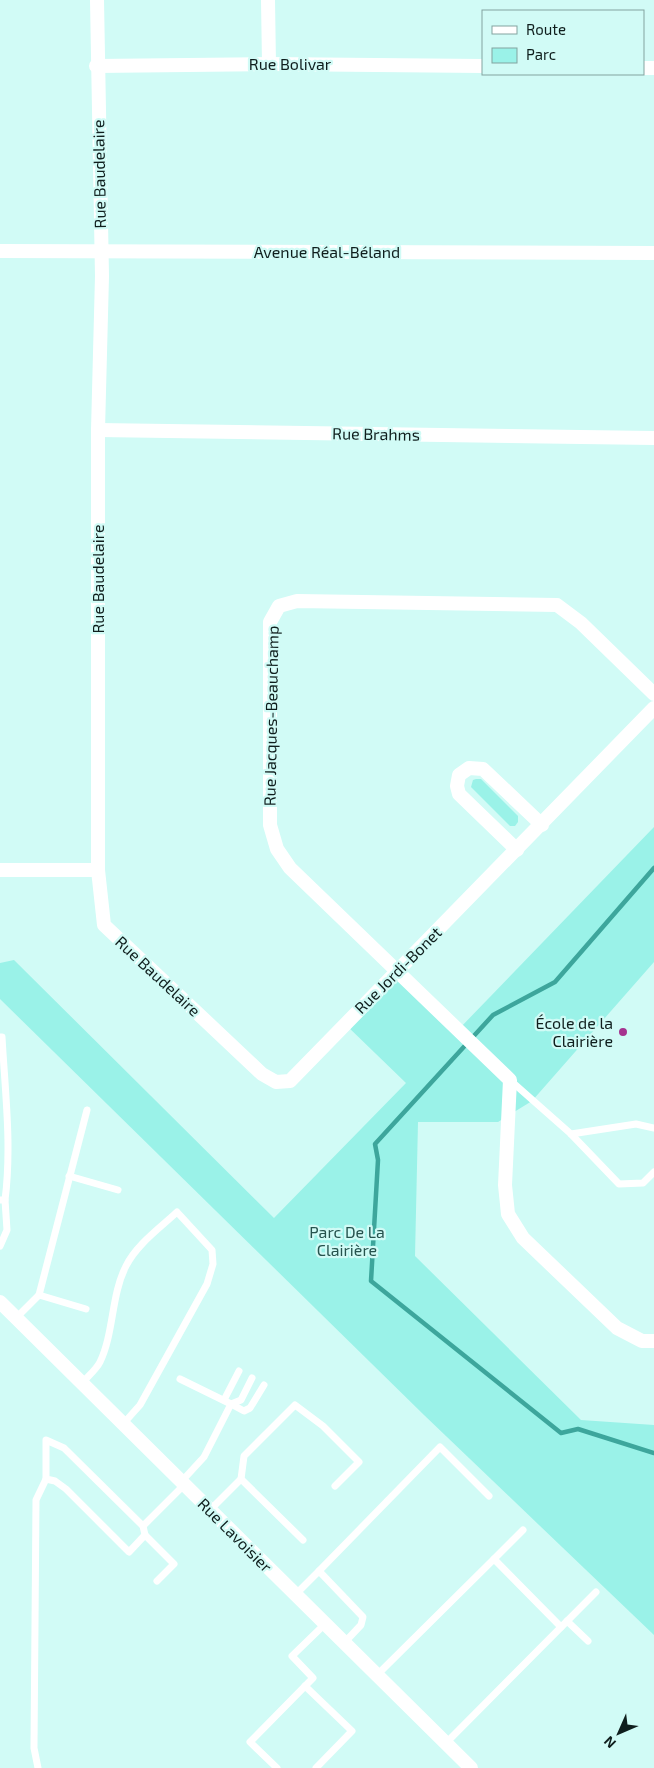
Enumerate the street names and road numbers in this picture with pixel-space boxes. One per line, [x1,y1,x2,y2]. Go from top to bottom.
street label: Rue Bolivar [249,54,332,73]
street label: Rue Baudelaire [88,119,109,229]
street label: Avenue Réal-Béland [254,242,400,261]
street label: Rue Brahms [332,423,420,444]
street label: Rue Baudelaire [88,524,107,634]
street label: Rue Jacques-Beauchamp [259,626,282,806]
street label: Rue Jordi-Bonet [350,922,445,1017]
street label: Rue Baudelaire [112,931,205,1020]
street label: Rue Lavoisier [194,1494,277,1576]

